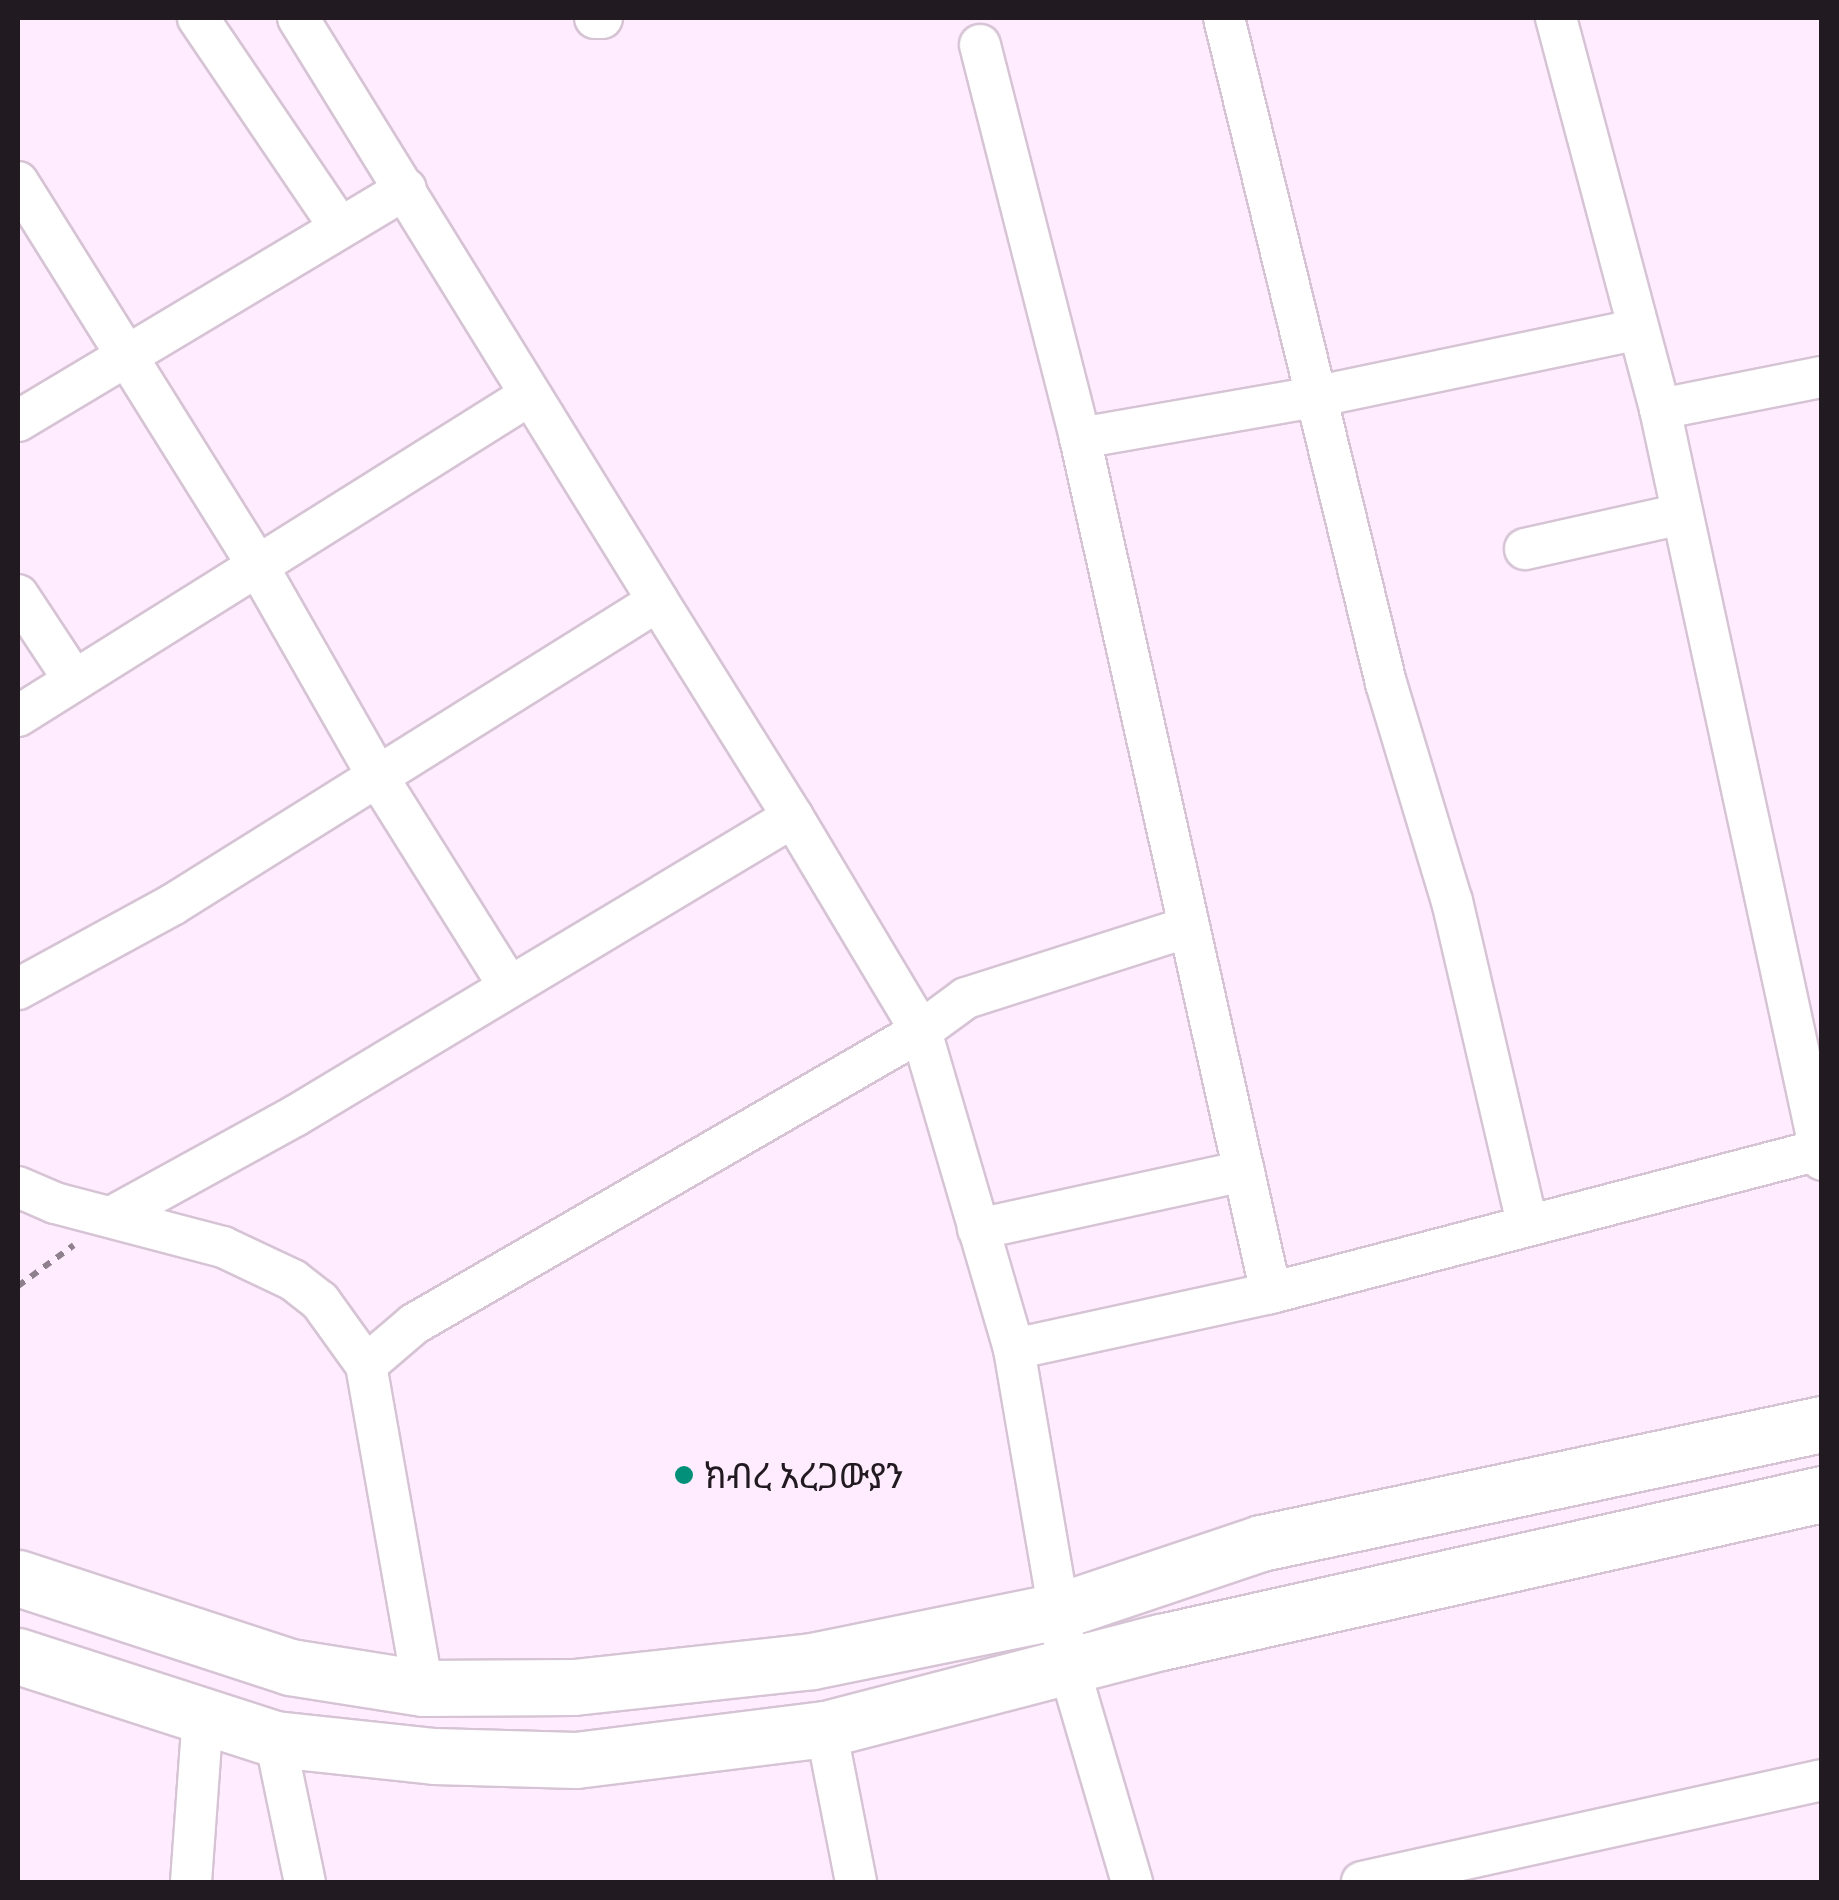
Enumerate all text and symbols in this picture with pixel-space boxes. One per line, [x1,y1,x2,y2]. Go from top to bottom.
place label: ክብረ አረጋውያን [704,1454,903,1496]
marker: ክብረ አረጋውያን [673,1464,695,1486]

